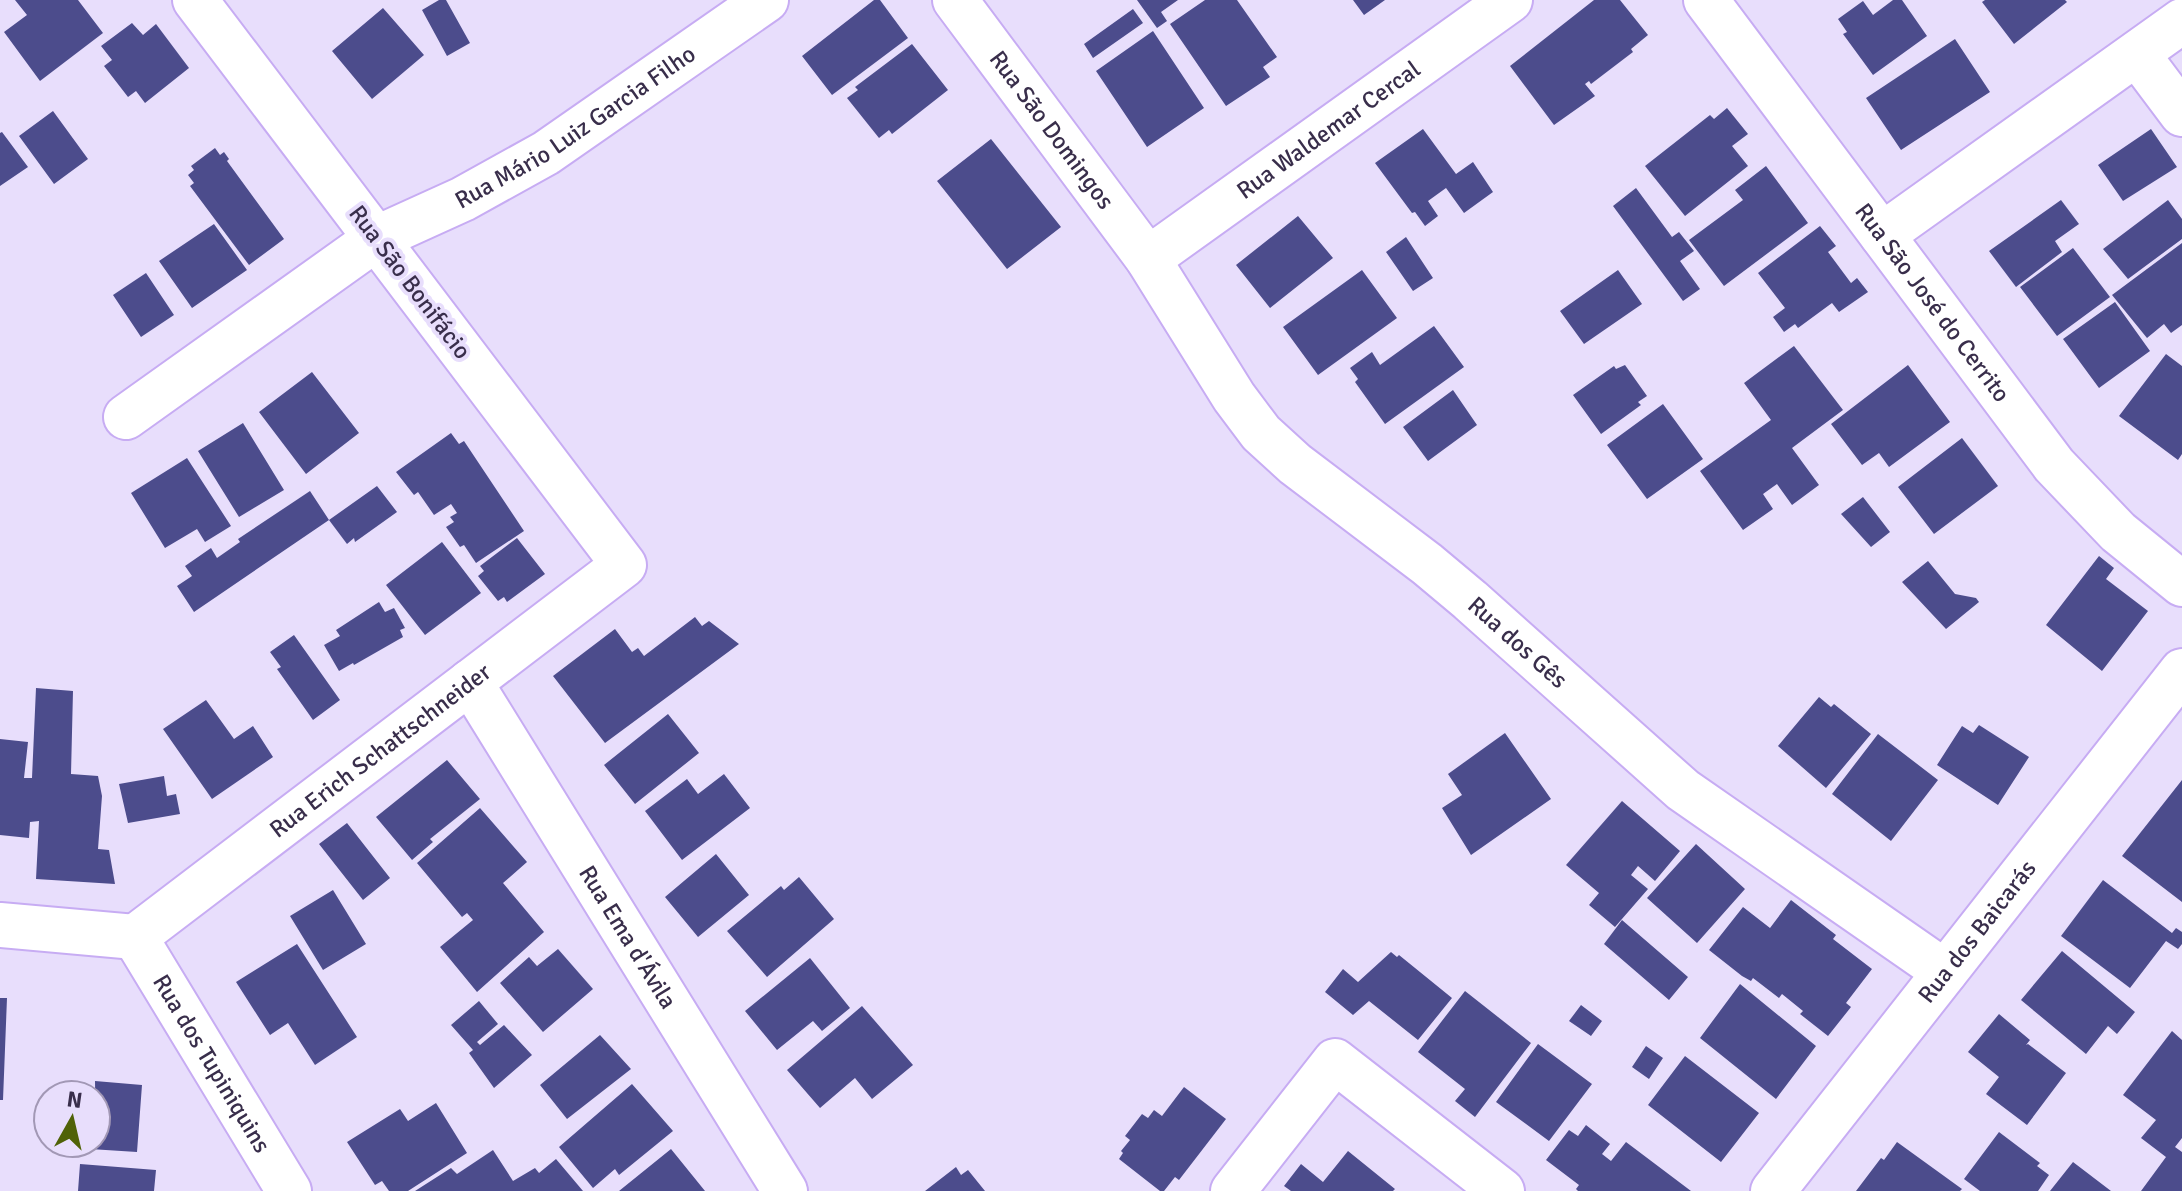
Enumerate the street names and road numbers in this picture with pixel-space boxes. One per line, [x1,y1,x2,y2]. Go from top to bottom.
street label: Rua Mário Luiz Garcia Filho [450,39,701,215]
street label: Rua São Domingos [983,45,1121,215]
street label: Rua Waldemar Cercal [1231,54,1426,206]
street label: Rua São José do Cerrito [1848,197,2017,408]
street label: Rua São Bonifácio [342,199,478,365]
street label: Rua dos Gês [1461,590,1574,695]
street label: Rua Erich Schattschneider [264,657,497,844]
street label: Rua dos Baicarás [1912,854,2042,1009]
street label: Rua Ema d'Ávila [572,860,684,1014]
street label: Rua dos Tupiniquins [146,969,277,1158]

